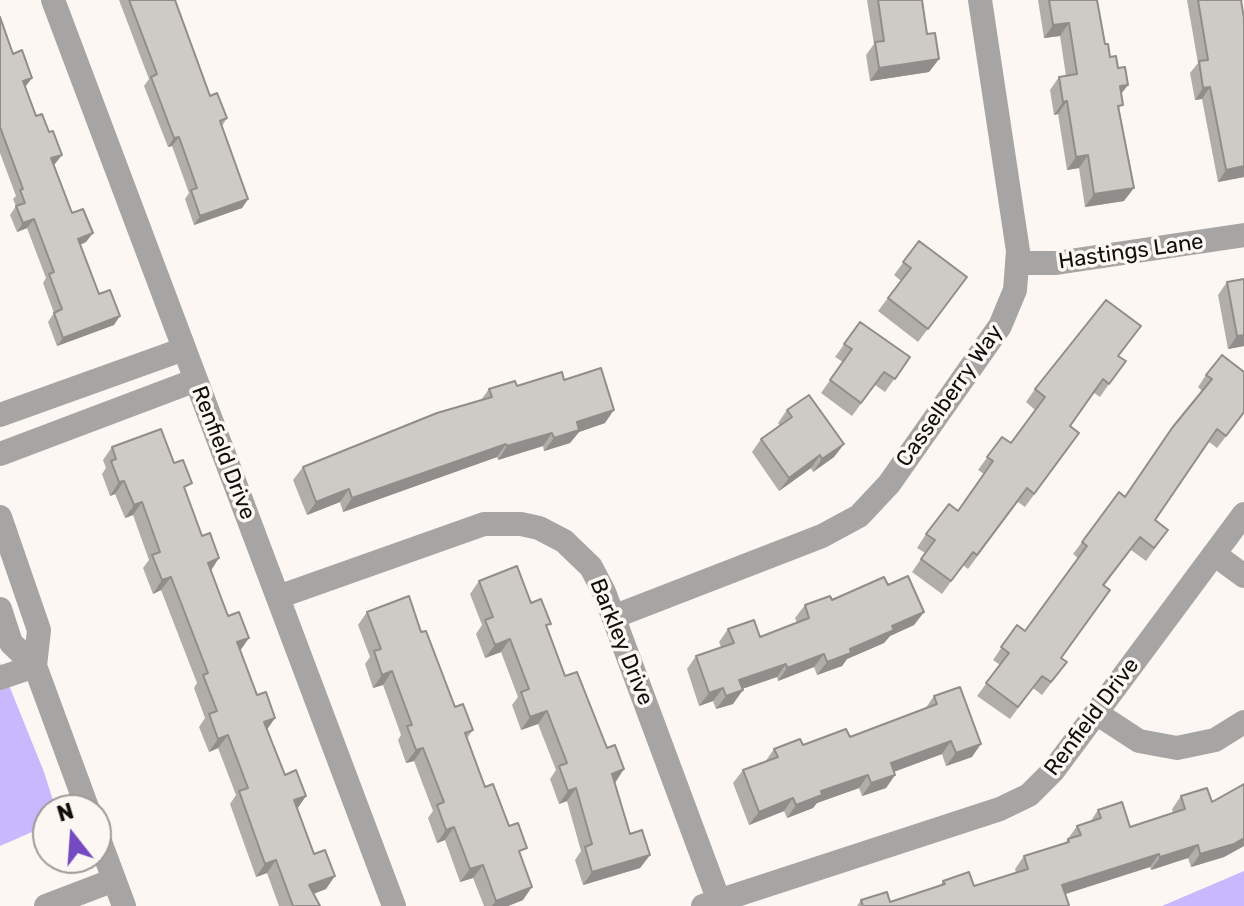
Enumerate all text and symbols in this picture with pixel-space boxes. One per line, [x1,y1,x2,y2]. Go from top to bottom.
street label: Hastings Lane [1057,229,1205,275]
street label: Casselberry Way [891,320,1009,472]
street label: Renfield Drive [185,382,261,524]
street label: Barkley Drive [584,575,658,709]
street label: Renfield Drive [1039,653,1145,781]
north arrow [32,794,112,874]
text: N [54,797,77,828]

